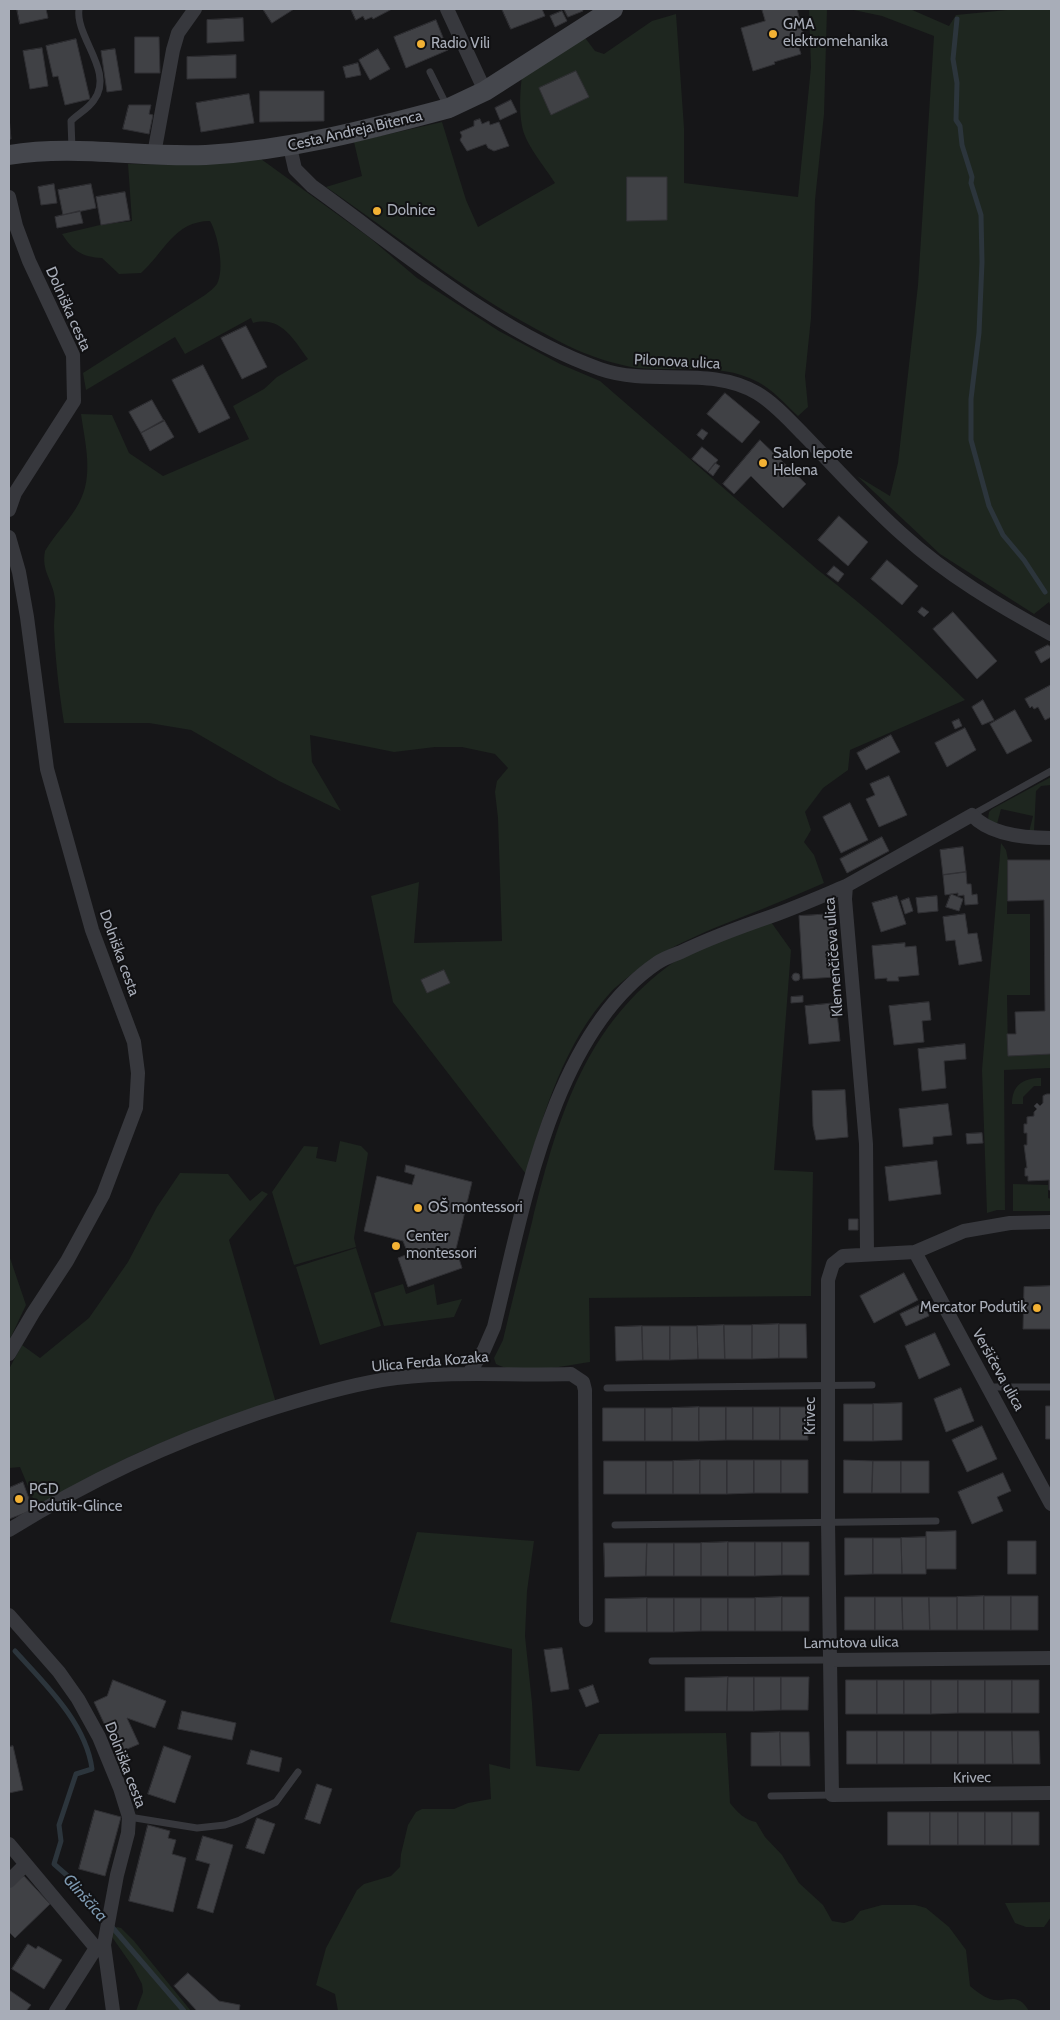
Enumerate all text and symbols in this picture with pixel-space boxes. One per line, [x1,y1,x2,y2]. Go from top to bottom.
place label: GMA elektromehanika [783,16,888,51]
marker: GMA elektromehanika [767,28,779,40]
place label: Radio Vili [431,35,490,53]
marker: Radio Vili [415,38,427,50]
street label: Cesta Andreja Bitenca [286,107,424,155]
place label: Dolnice [387,202,436,220]
marker: Dolnice [371,205,383,217]
street label: Dolniška cesta [41,264,95,354]
street label: Pilonova ulica [633,351,721,373]
place label: Salon lepote Helena [773,445,853,480]
marker: Salon lepote Helena [757,457,769,469]
street label: Klemenčičeva ulica [821,897,847,1017]
street label: Dolniška cesta [95,907,143,999]
place label: OŠ montessori [428,1199,523,1217]
marker: OŠ montessori [412,1202,424,1214]
place label: Center montessori [406,1228,477,1263]
marker: Center montessori [390,1240,402,1252]
place label: Mercator Podutik [920,1299,1027,1317]
marker: Mercator Podutik [1031,1302,1043,1314]
street label: Veršičeva ulica [968,1326,1028,1414]
street label: Ulica Ferda Kozaka [371,1348,489,1376]
street label: Krivec [802,1397,820,1435]
place label: PGD Podutik-Glince [29,1481,122,1516]
marker: PGD Podutik-Glince [13,1493,25,1505]
street label: Lamutova ulica [803,1633,899,1653]
street label: Dolniška cesta [100,1720,150,1810]
street label: Krivec [953,1769,991,1787]
water label: Glinščica [59,1870,111,1926]

